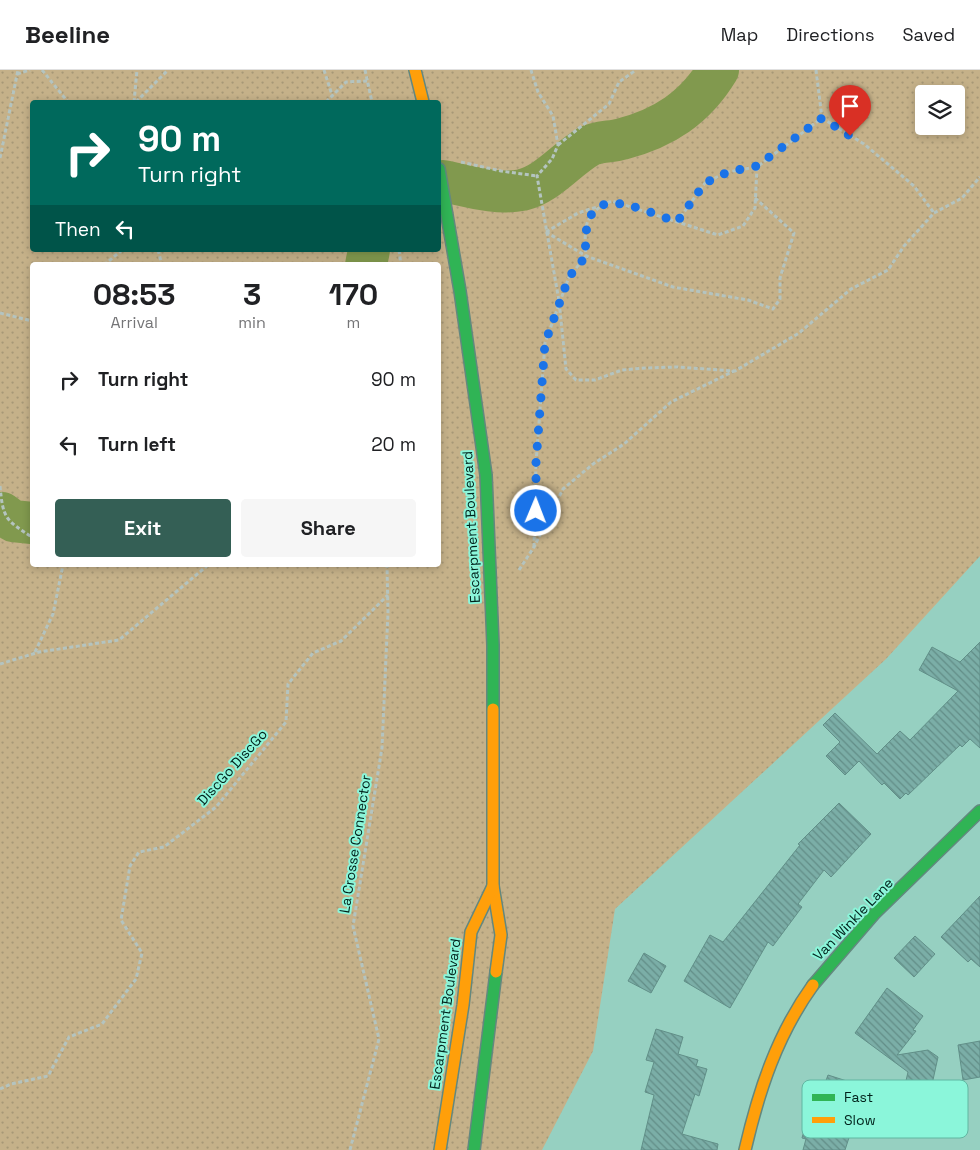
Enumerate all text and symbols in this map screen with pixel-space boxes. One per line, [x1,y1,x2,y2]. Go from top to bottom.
text: Beeline [25,19,110,50]
text: Map [721,23,758,46]
text: Directions [786,23,875,46]
text: Saved [903,23,955,46]
pin [829,85,871,136]
map controls [915,85,965,135]
button: layers [915,85,965,135]
icon: arrive [836,92,864,120]
text: 90 m [138,117,221,161]
icon: right [55,120,120,185]
text: Turn right [138,160,241,188]
icon: left [111,215,139,243]
text: Then [55,217,101,242]
text: 08:53 [93,275,175,314]
text: 3 [243,275,261,314]
text: 170 [329,275,378,314]
text: Arrival [110,312,158,333]
text: min [238,312,266,333]
text: m [347,312,360,333]
icon: right [55,366,83,394]
text: Turn right [98,367,188,392]
text: 90 m [371,367,416,392]
icon: left [55,431,83,459]
text: Turn left [98,432,176,457]
text: 20 m [371,432,416,457]
street label: Escarpment Boulevard [458,451,484,603]
position arrow [509,484,561,536]
button: Exit [55,499,231,557]
button: Share [241,499,416,557]
street label: DiscGo DiscGo [193,725,271,809]
street label: La Crosse Connector [335,773,375,915]
street label: Van Winkle Lane [809,874,897,964]
street label: Escarpment Boulevard [426,937,464,1091]
legend [802,1080,968,1138]
text: Fast [844,1088,873,1106]
text: Slow [844,1111,876,1129]

